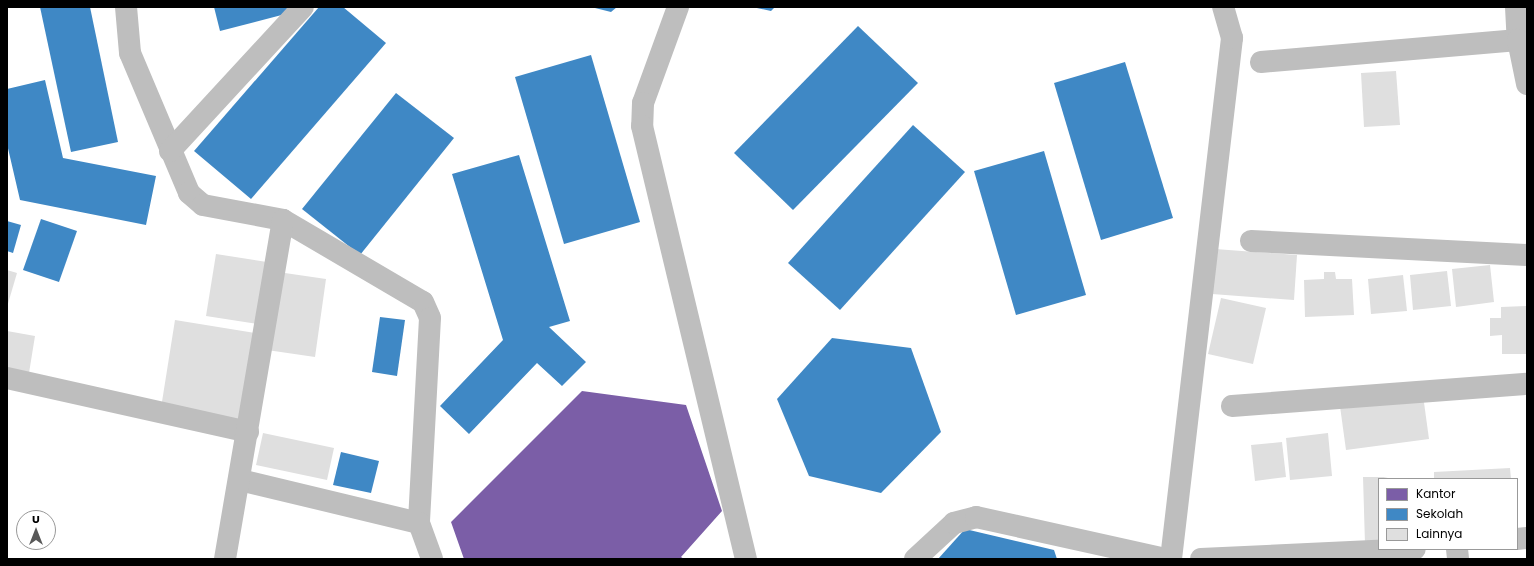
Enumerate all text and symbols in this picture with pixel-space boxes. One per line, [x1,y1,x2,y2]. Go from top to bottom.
legend [1378,478,1518,550]
text: Kantor [1416,485,1456,502]
text: Sekolah [1416,505,1463,522]
north arrow [16,510,56,550]
text: U [32,511,40,527]
text: Lainnya [1416,525,1462,542]

